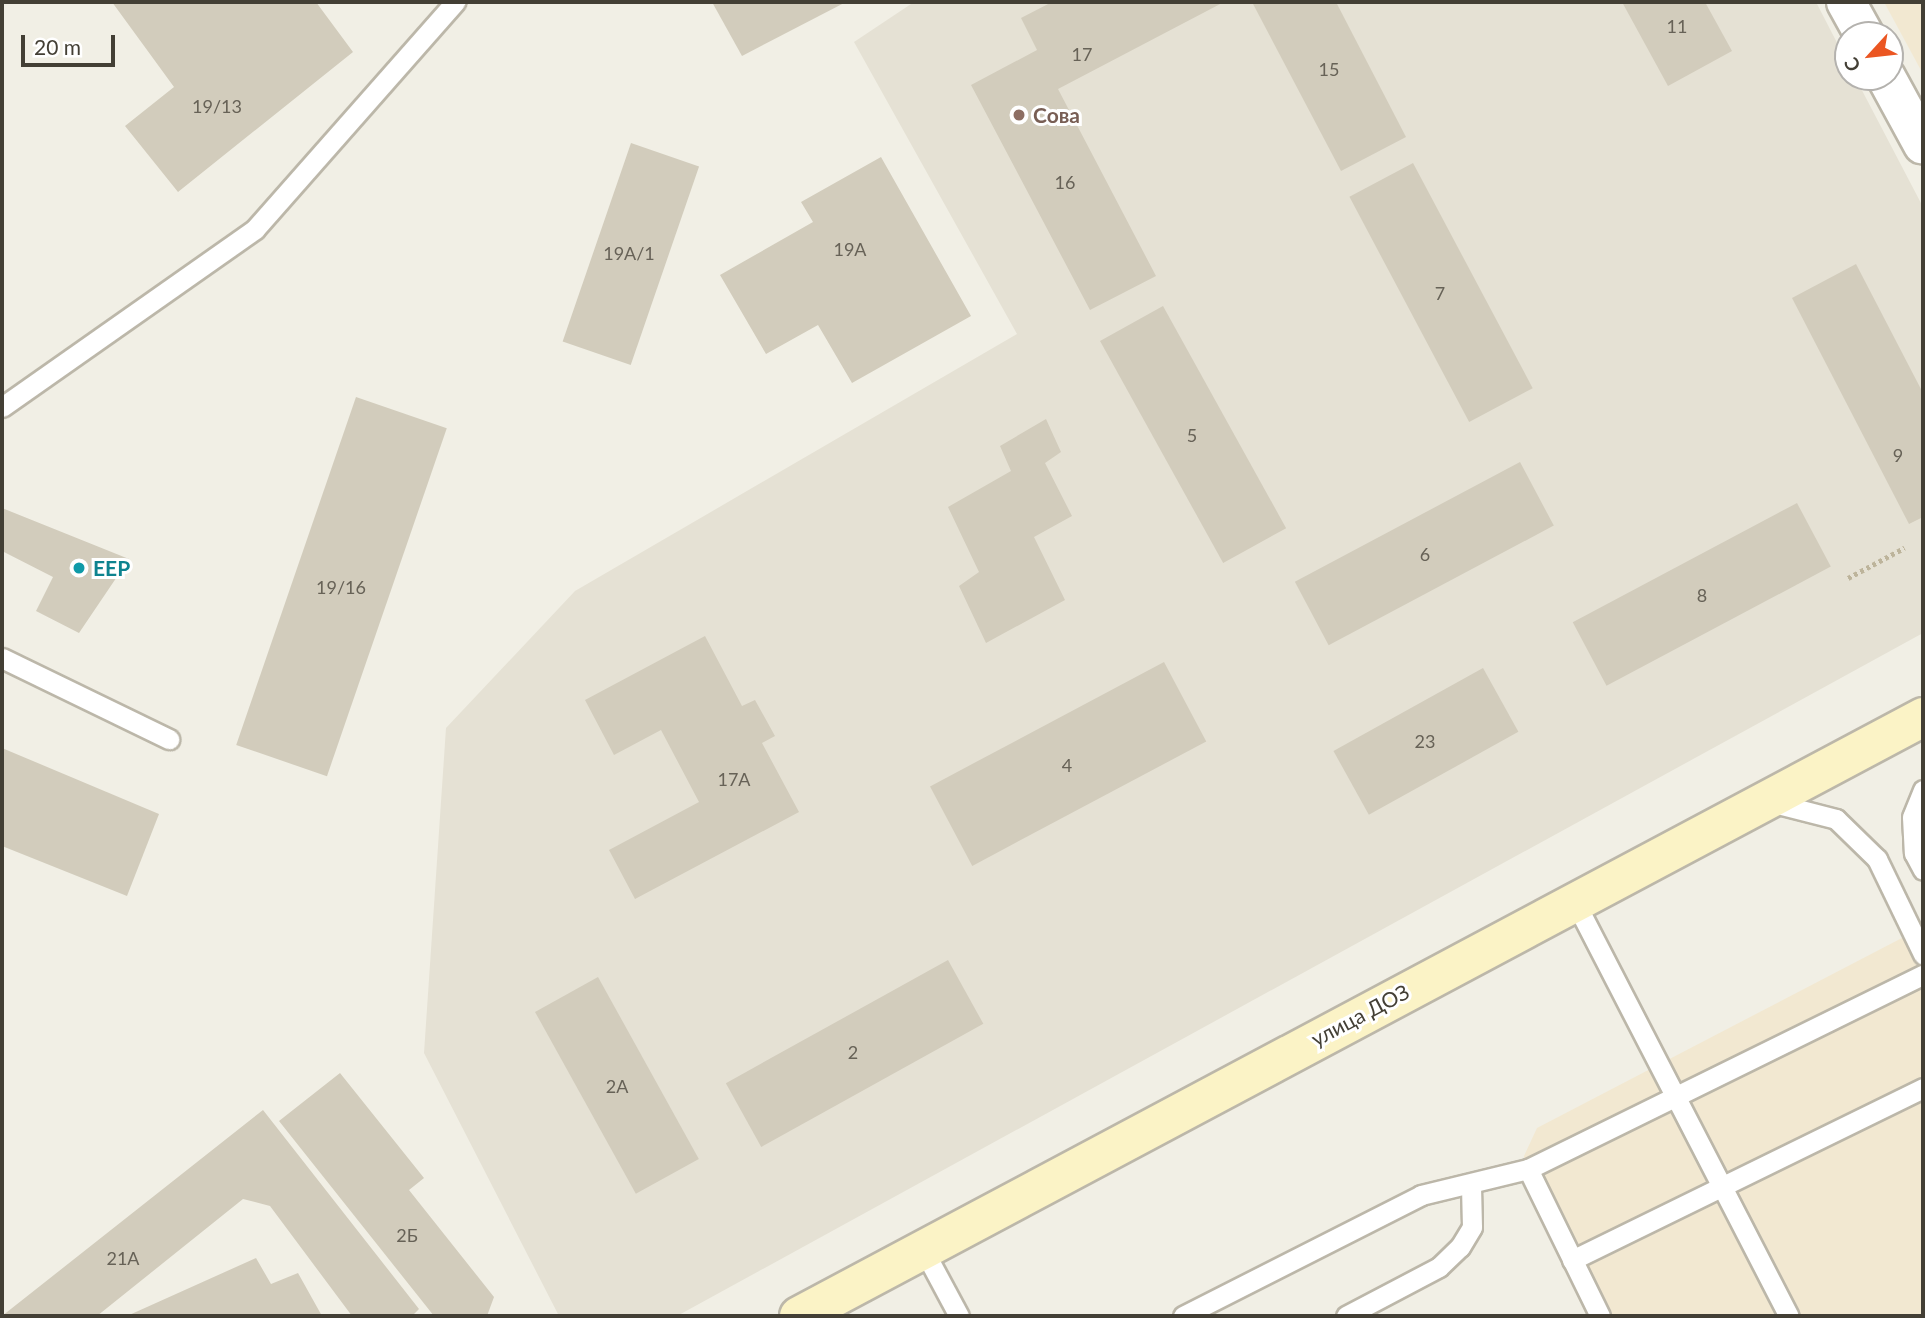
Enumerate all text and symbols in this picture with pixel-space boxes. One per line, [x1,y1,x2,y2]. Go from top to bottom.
house number: 11 [1667,15,1687,37]
scale bar [24,21,119,65]
north arrow [1834,21,1904,91]
text: 20 m [34,34,81,59]
house number: 17 [1072,43,1092,65]
text: С [1839,54,1865,76]
house number: 15 [1319,58,1339,80]
house number: 19/13 [192,95,242,117]
place label: Сова [1033,102,1080,128]
marker: Сова [1011,107,1027,123]
house number: 16 [1055,171,1075,193]
house number: 19А [833,238,867,260]
house number: 19А/1 [603,242,655,264]
house number: 7 [1435,282,1445,304]
house number: 5 [1187,424,1197,446]
house number: 9 [1893,444,1903,466]
house number: 6 [1420,543,1430,565]
place label: EEP [93,555,130,581]
marker: EEP [71,560,87,576]
house number: 19/16 [316,576,366,598]
house number: 8 [1697,584,1707,606]
house number: 23 [1415,730,1435,752]
house number: 4 [1062,754,1072,776]
house number: 17А [717,768,751,790]
street label: улица ДОЗ [1307,979,1413,1051]
house number: 2 [848,1041,858,1063]
house number: 2А [606,1075,628,1097]
house number: 2Б [396,1224,418,1246]
house number: 21А [106,1247,140,1269]

